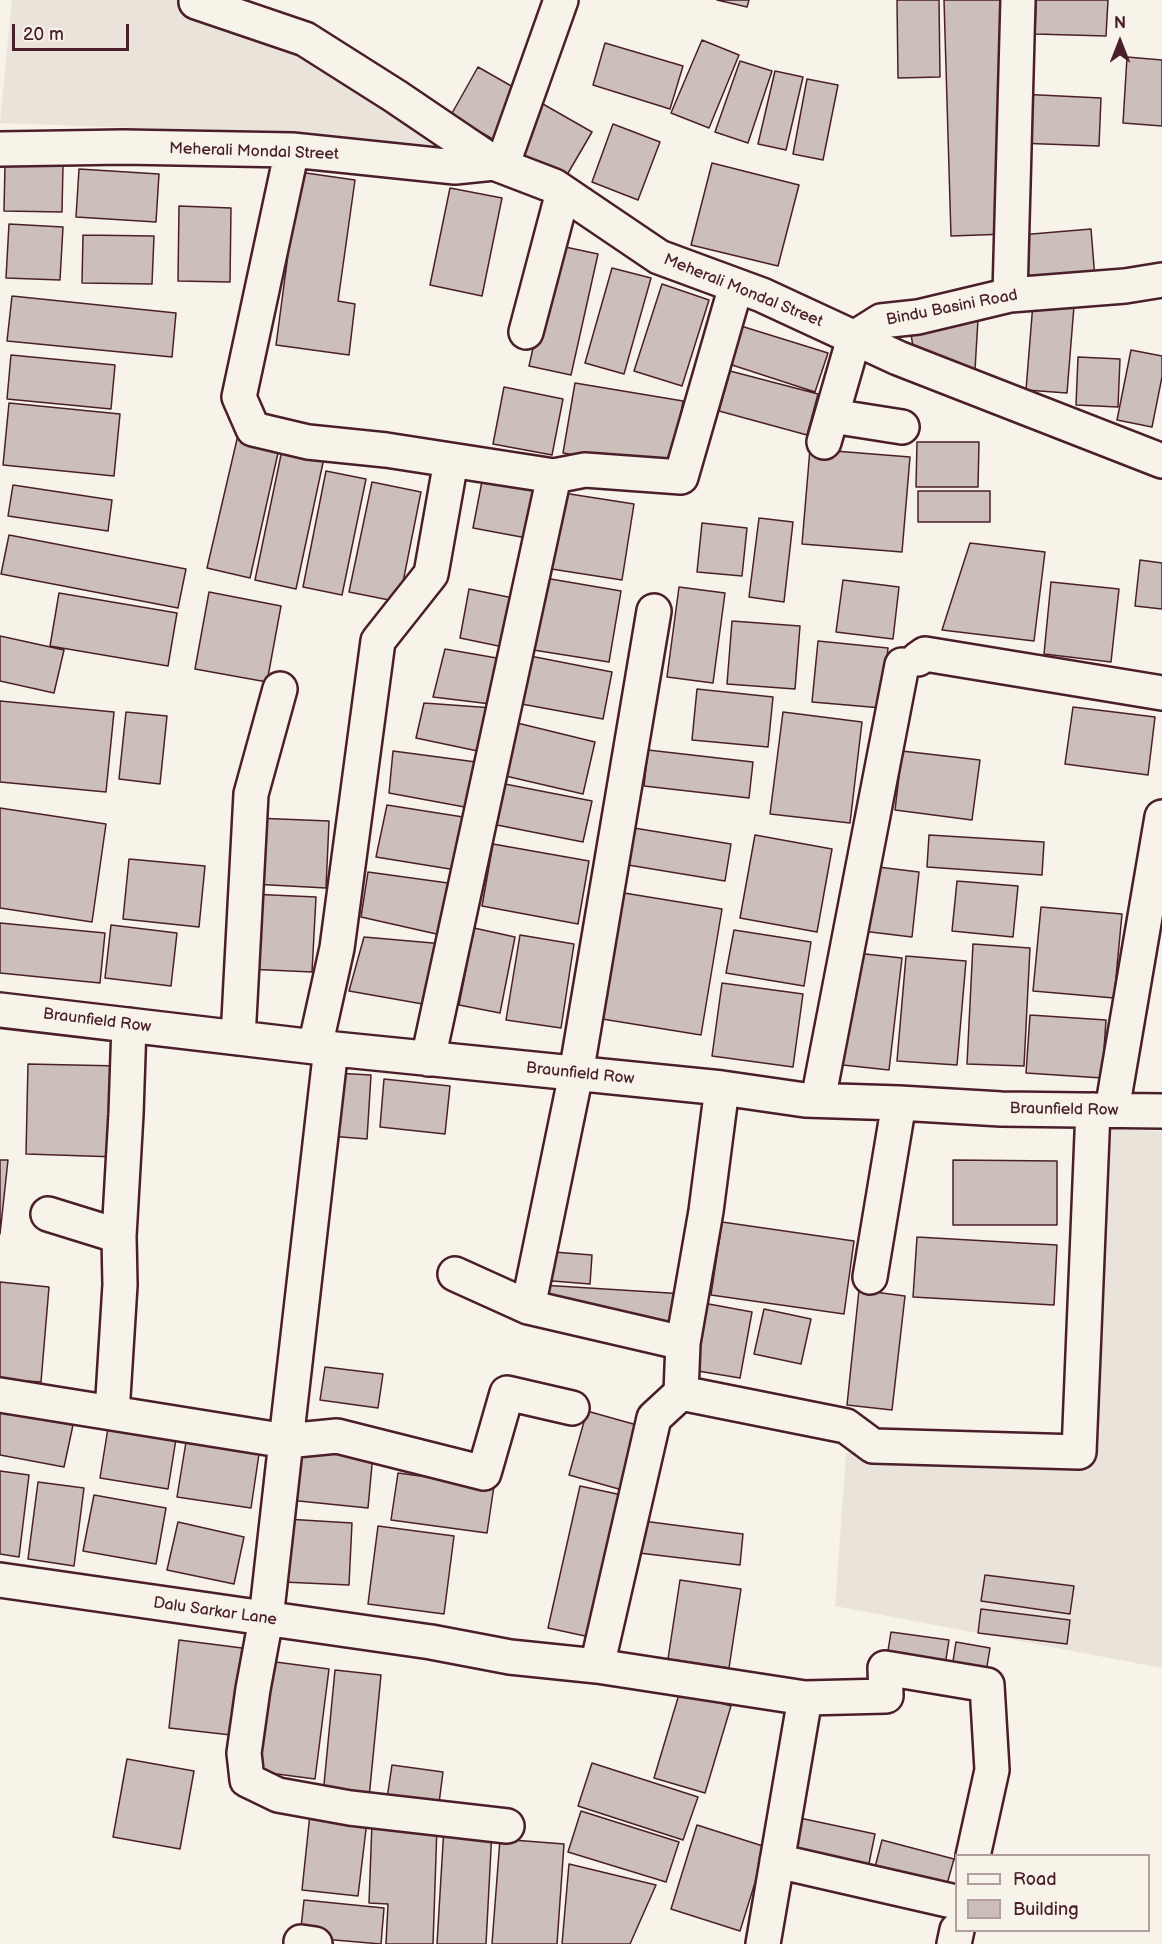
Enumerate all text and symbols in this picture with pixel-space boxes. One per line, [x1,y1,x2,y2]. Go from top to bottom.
scale bar [15,12,132,50]
north arrow [1090,12,1150,72]
text: N [1114,14,1126,33]
text: 20 m [23,24,64,45]
street label: Meherali Mondal Street [169,139,339,165]
street label: Meherali Mondal Street [661,250,825,332]
street label: Bindu Basini Road [885,286,1019,330]
street label: Braunfield Row [42,1005,152,1037]
street label: Braunfield Row [525,1059,635,1089]
street label: Braunfield Row [1009,1099,1119,1121]
street label: Dalu Sarkar Lane [152,1594,278,1630]
legend [955,1854,1150,1932]
text: Road [1013,1869,1057,1890]
text: Building [1013,1899,1079,1920]

